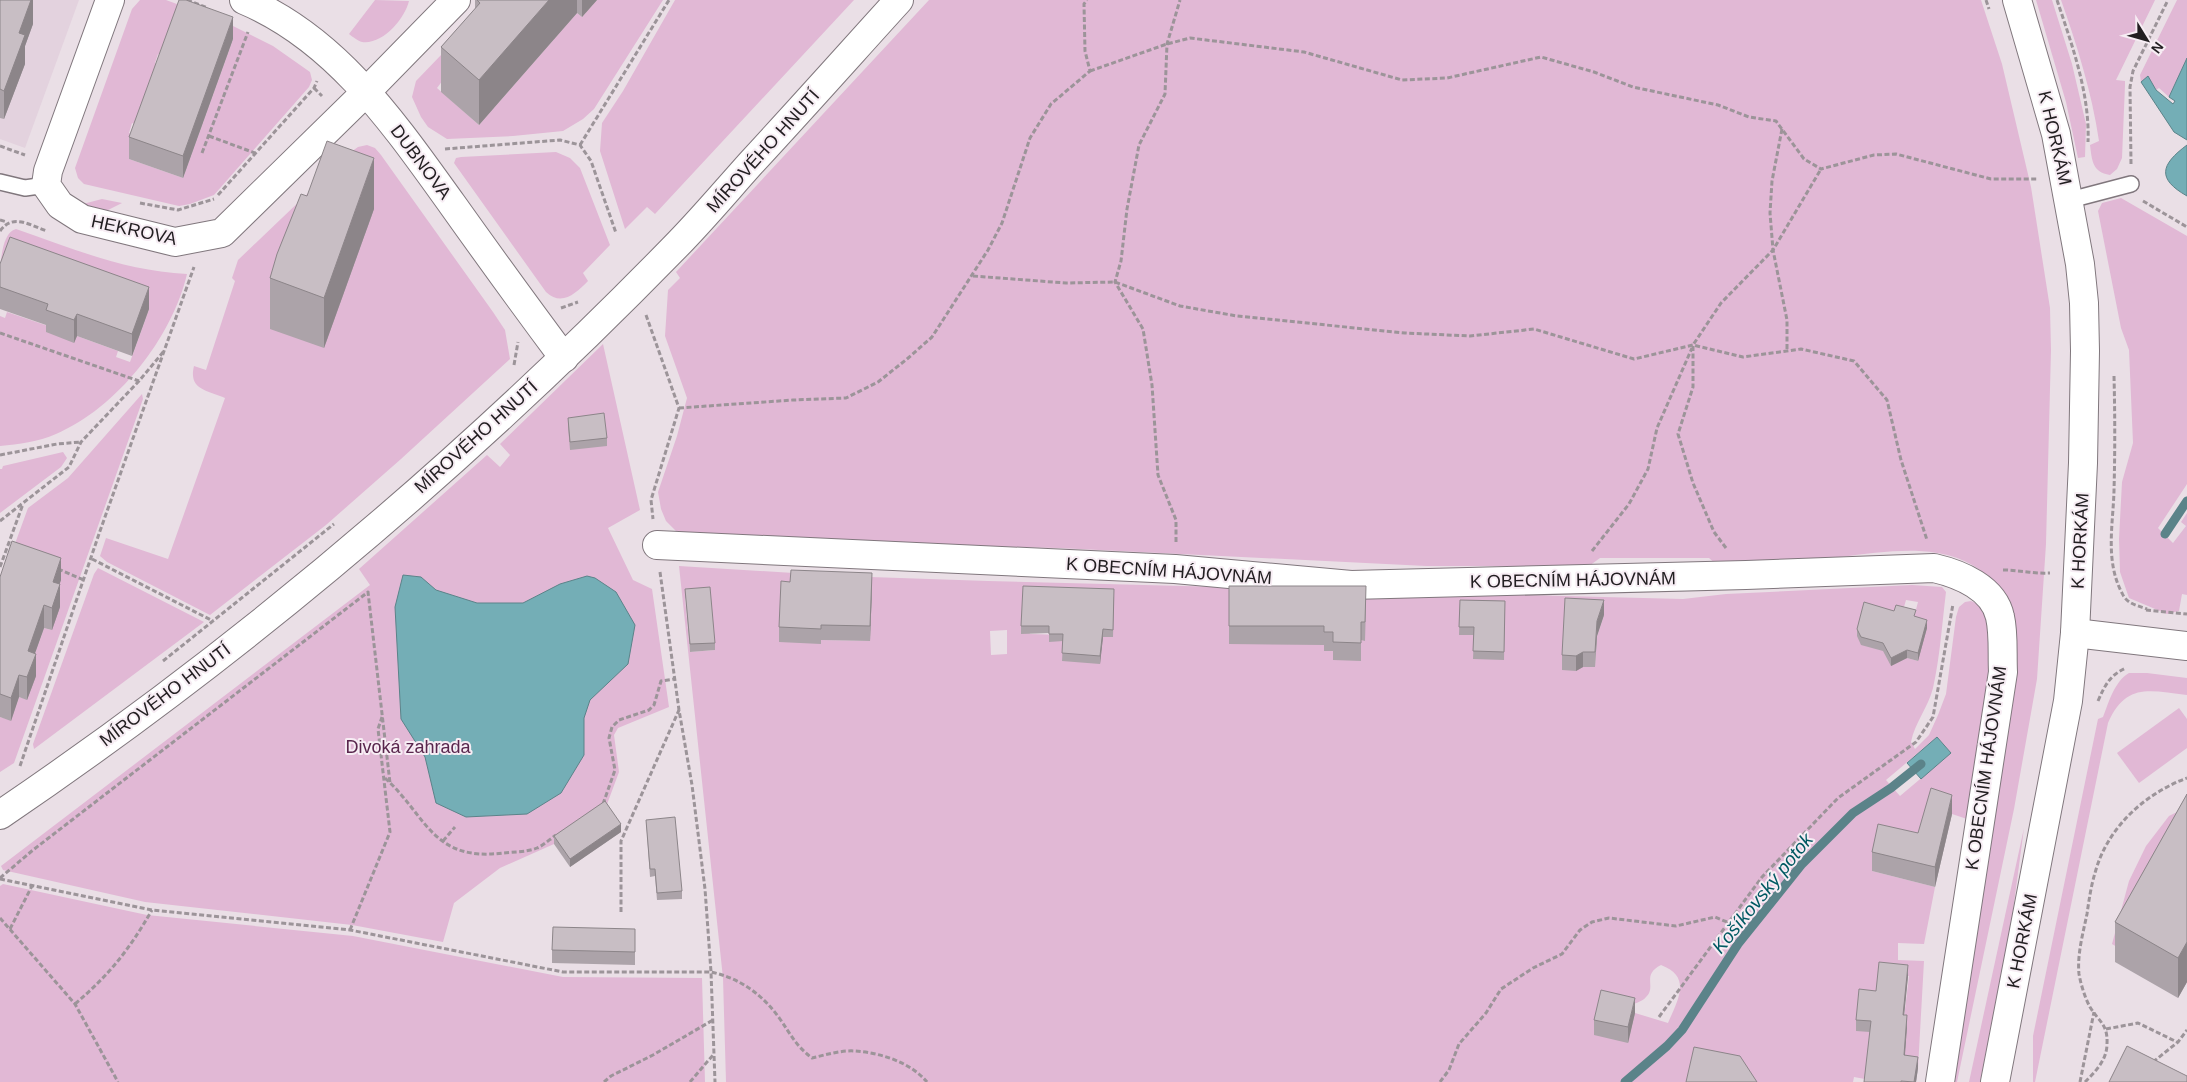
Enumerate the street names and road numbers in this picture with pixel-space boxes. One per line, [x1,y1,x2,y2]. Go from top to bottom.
street label: MÍROVÉHO HNUTÍ [703,86,823,216]
street label: K HORKÁM [2034,89,2076,187]
street label: DUBNOVA [387,121,455,203]
street label: HEKROVA [90,211,178,249]
street label: MÍROVÉHO HNUTÍ [411,377,541,497]
street label: K HORKÁM [2068,493,2092,589]
street label: K OBECNÍM HÁJOVNÁM [1066,554,1272,588]
street label: K OBECNÍM HÁJOVNÁM [1470,568,1676,592]
street label: MÍROVÉHO HNUTÍ [96,639,234,751]
street label: K OBECNÍM HÁJOVNÁM [1962,665,2010,871]
street label: K HORKÁM [2003,892,2041,990]

